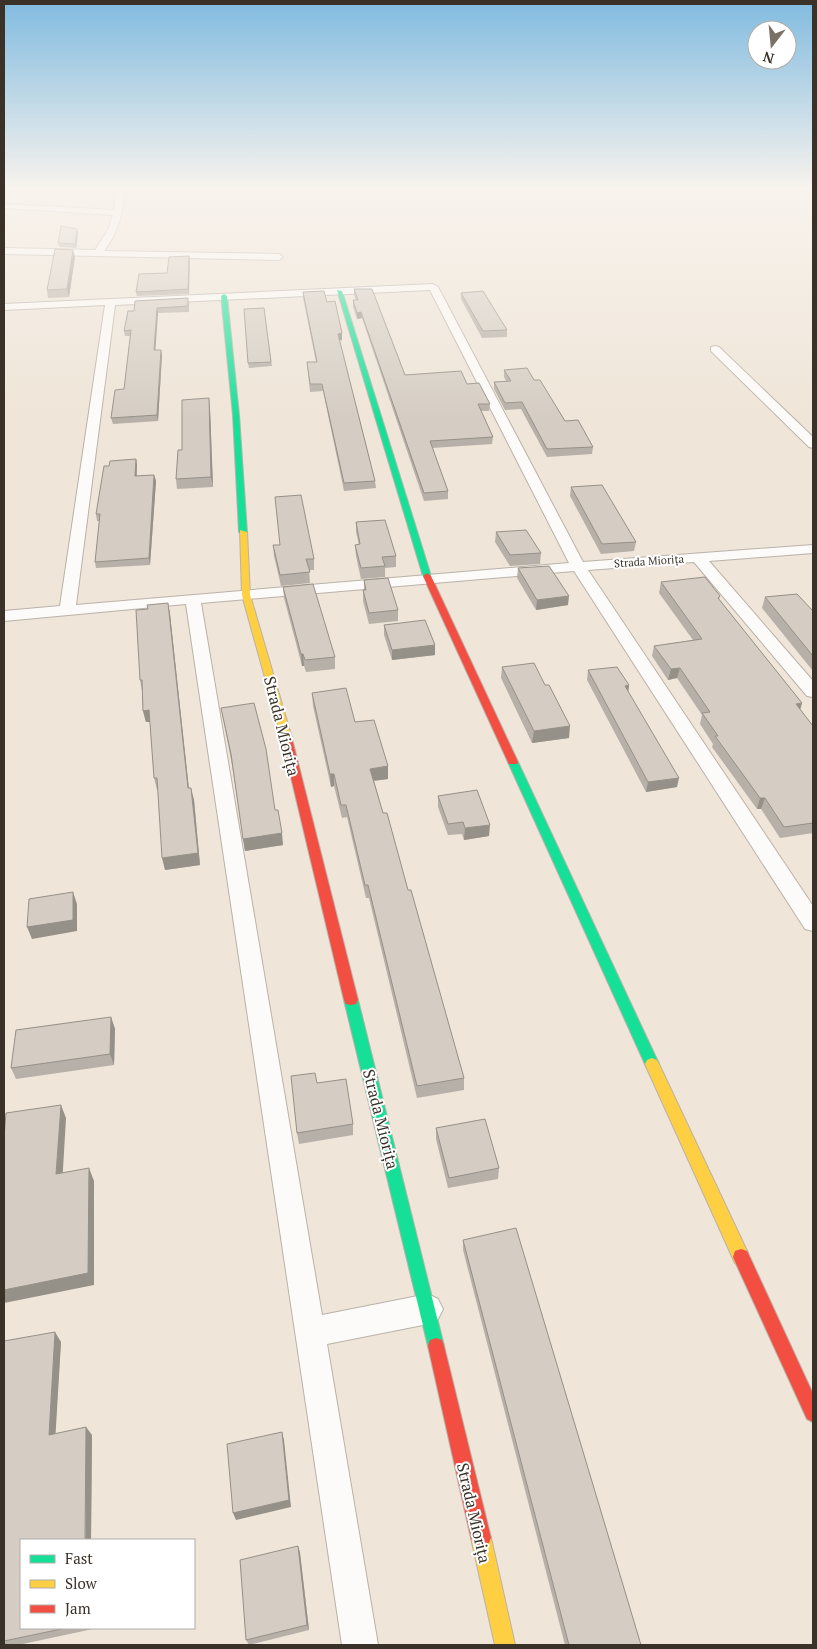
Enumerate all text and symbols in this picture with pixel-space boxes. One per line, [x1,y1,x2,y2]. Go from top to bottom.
north arrow [747,20,797,70]
text: N [760,47,776,69]
street label: Strada Miorița [613,552,685,571]
street label: Strada Miorița [259,674,305,778]
street label: Strada Miorița [358,1067,404,1171]
street label: Strada Miorița [452,1461,496,1565]
legend [20,1539,195,1629]
text: Fast [65,1548,93,1568]
text: Slow [65,1573,98,1593]
text: Jam [65,1598,91,1618]

